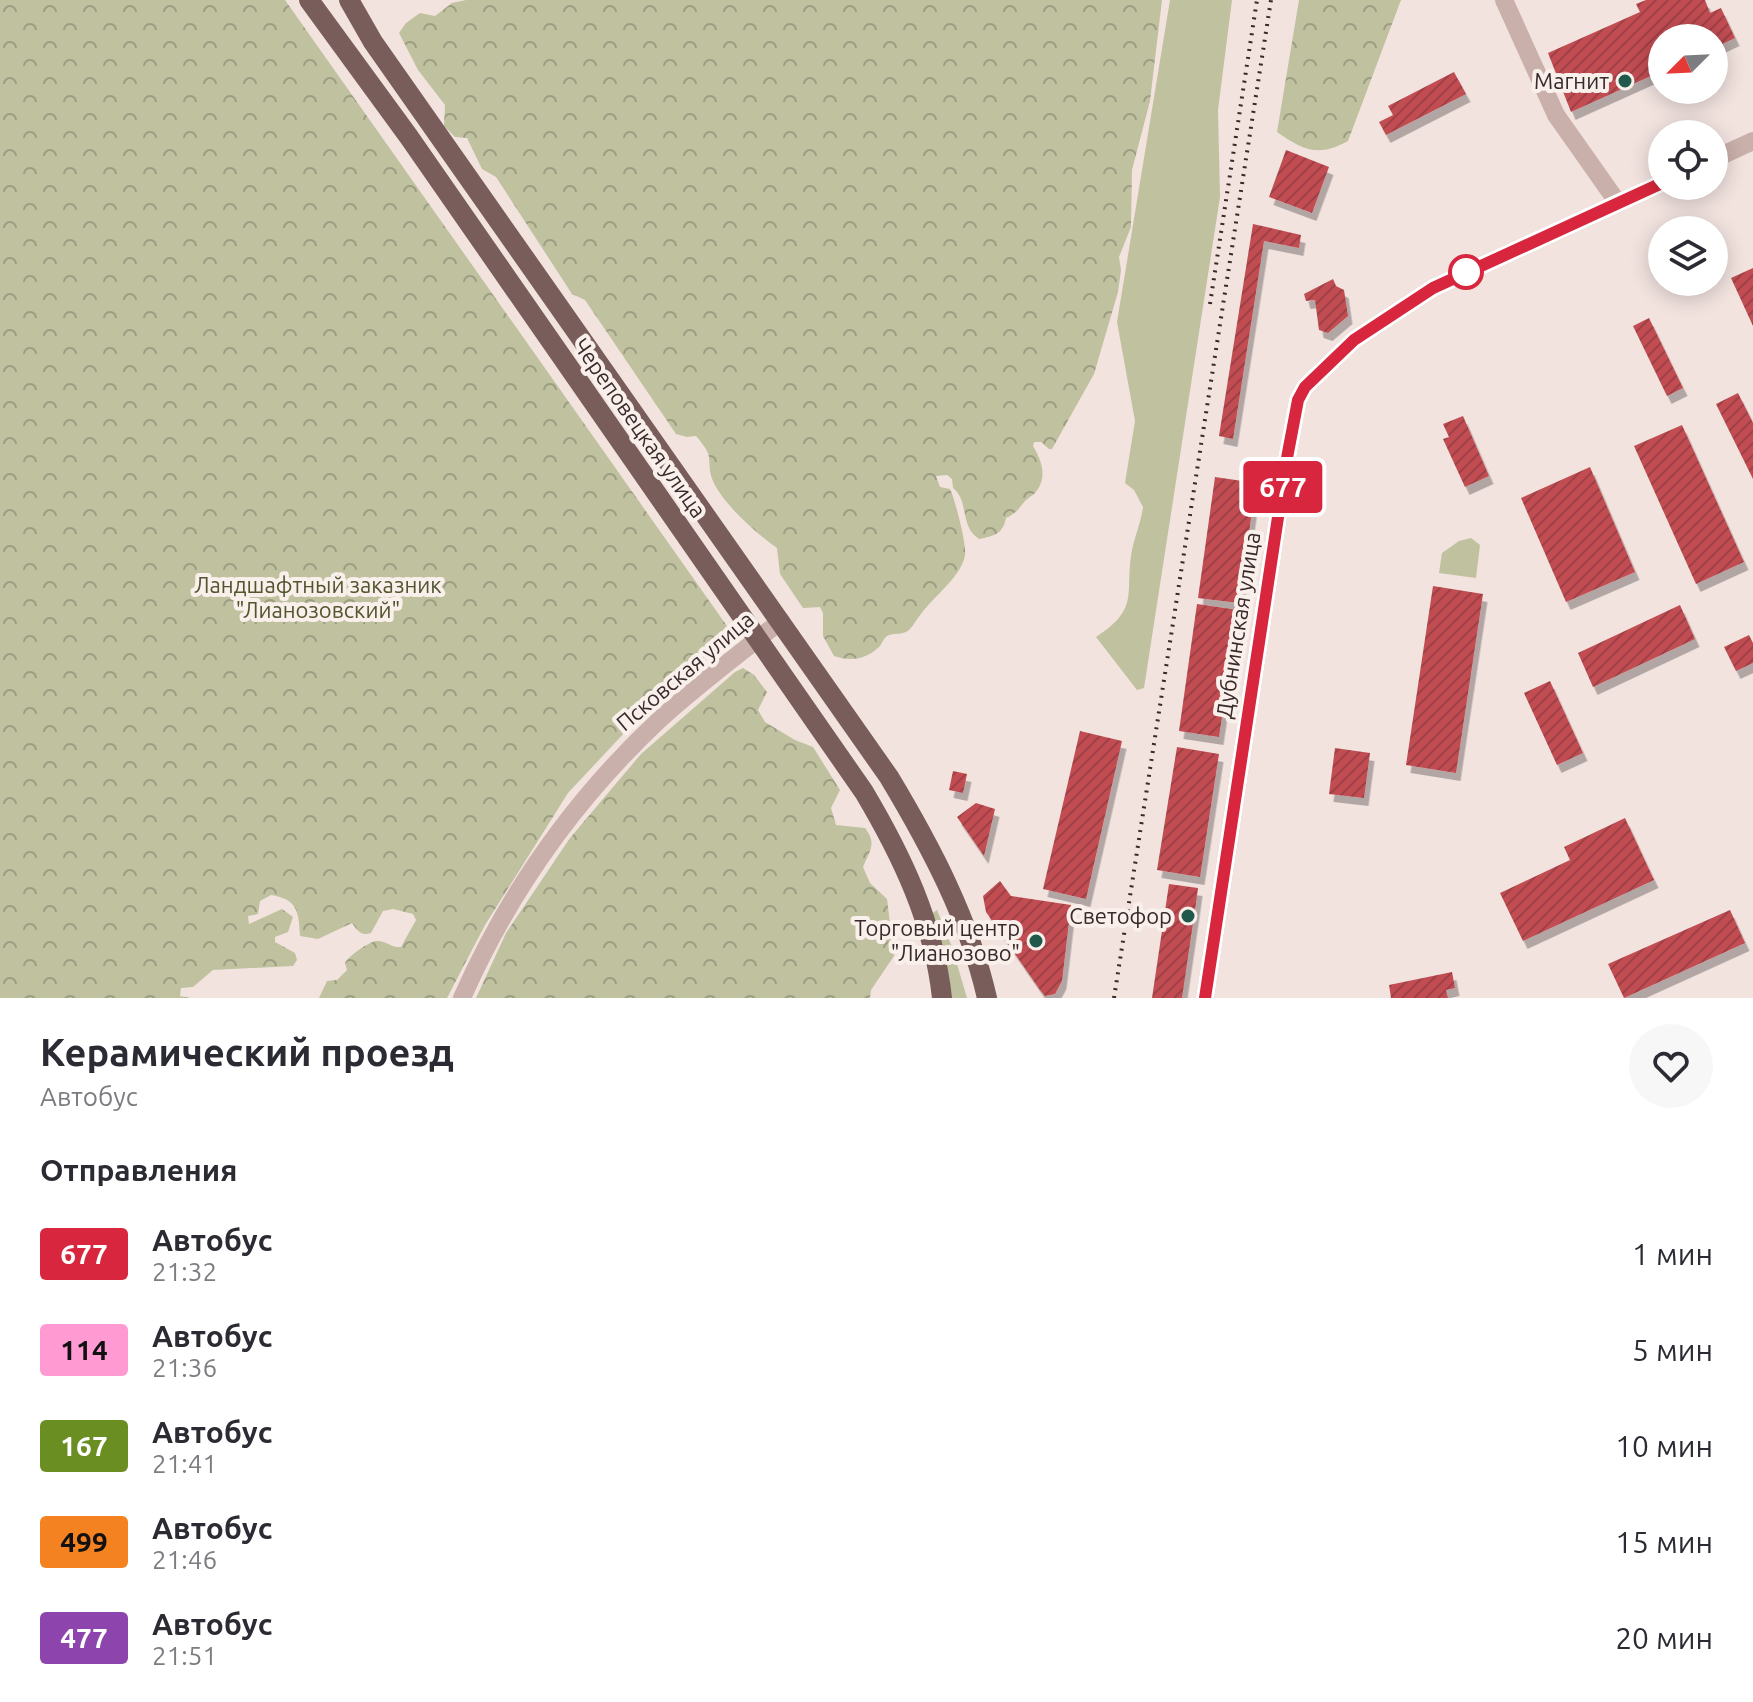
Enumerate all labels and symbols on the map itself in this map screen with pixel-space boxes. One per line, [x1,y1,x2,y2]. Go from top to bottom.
north arrow [1648,24,1728,104]
place label: Магнит [1534,68,1609,93]
marker: Магнит [1616,72,1634,90]
unlabelled marker [1449,255,1483,289]
street label: Череповецкая улица [569,333,712,522]
line badge: 677 [1237,461,1329,513]
street label: Дубнинская улица [1210,530,1265,720]
park label: Ландшафтный заказник "Лианозовский" [194,572,442,622]
street label: Псковская улица [611,606,758,735]
place label: Светофор [1069,903,1172,928]
marker: Светофор [1179,907,1197,925]
place label: Торговый центр "Лианозово" [854,915,1020,965]
marker: Торговый центр "Лианозово" [1027,932,1045,950]

